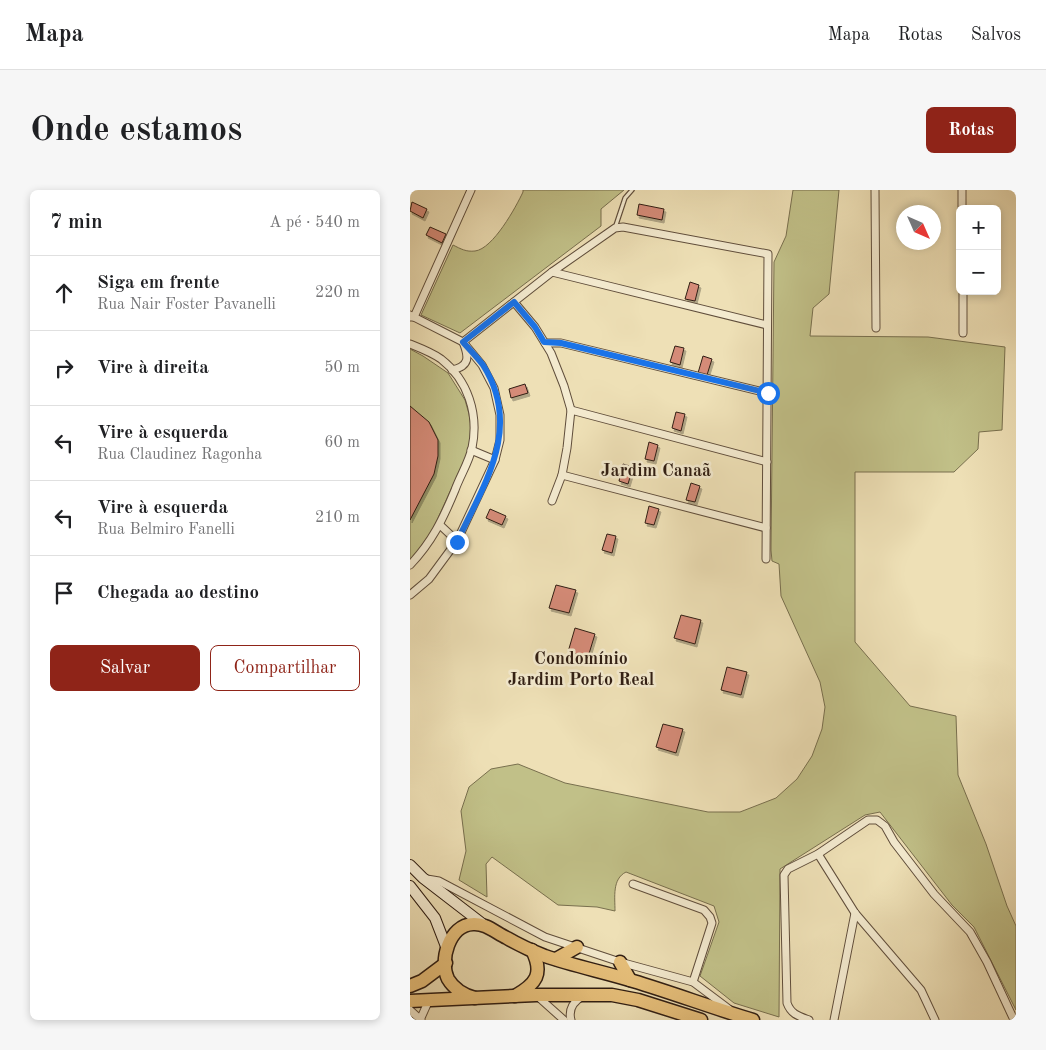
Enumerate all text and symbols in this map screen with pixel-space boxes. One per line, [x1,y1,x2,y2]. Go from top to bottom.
text: Mapa [25,23,84,47]
text: Mapa [828,26,870,44]
text: Rotas [898,26,943,44]
text: Salvos [971,26,1021,44]
button: Rotas [926,107,1016,153]
text: Onde estamos [30,113,242,148]
north arrow [896,205,941,250]
map controls [956,205,1001,295]
button: + [956,205,1001,250]
text: 7 min [50,212,103,233]
text: A pé · 540 m [269,215,360,231]
button: − [956,250,1001,295]
text: Siga em frente [97,274,220,293]
icon: ahead [50,279,78,307]
text: 220 m [315,285,360,301]
text: Rua Nair Foster Pavanelli [97,297,276,313]
icon: right [50,354,78,382]
text: Vire à direita [97,359,209,378]
text: 50 m [324,360,360,376]
route start [757,382,780,405]
text: Vire à esquerda [97,424,228,443]
icon: left [50,429,78,457]
text: 60 m [324,435,360,451]
text: Rua Claudinez Ragonha [97,447,262,463]
district label: Jardim Canaã [601,462,711,480]
text: Vire à esquerda [97,499,228,518]
icon: left [50,504,78,532]
text: 210 m [315,510,360,526]
text: Rua Belmiro Fanelli [97,522,235,538]
route end [446,531,469,554]
icon: arrive [50,579,78,607]
text: Chegada ao destino [97,584,259,603]
button: Salvar [50,645,200,691]
button: Compartilhar [210,645,360,691]
district label: Condomínio Jardim Porto Real [508,650,655,689]

